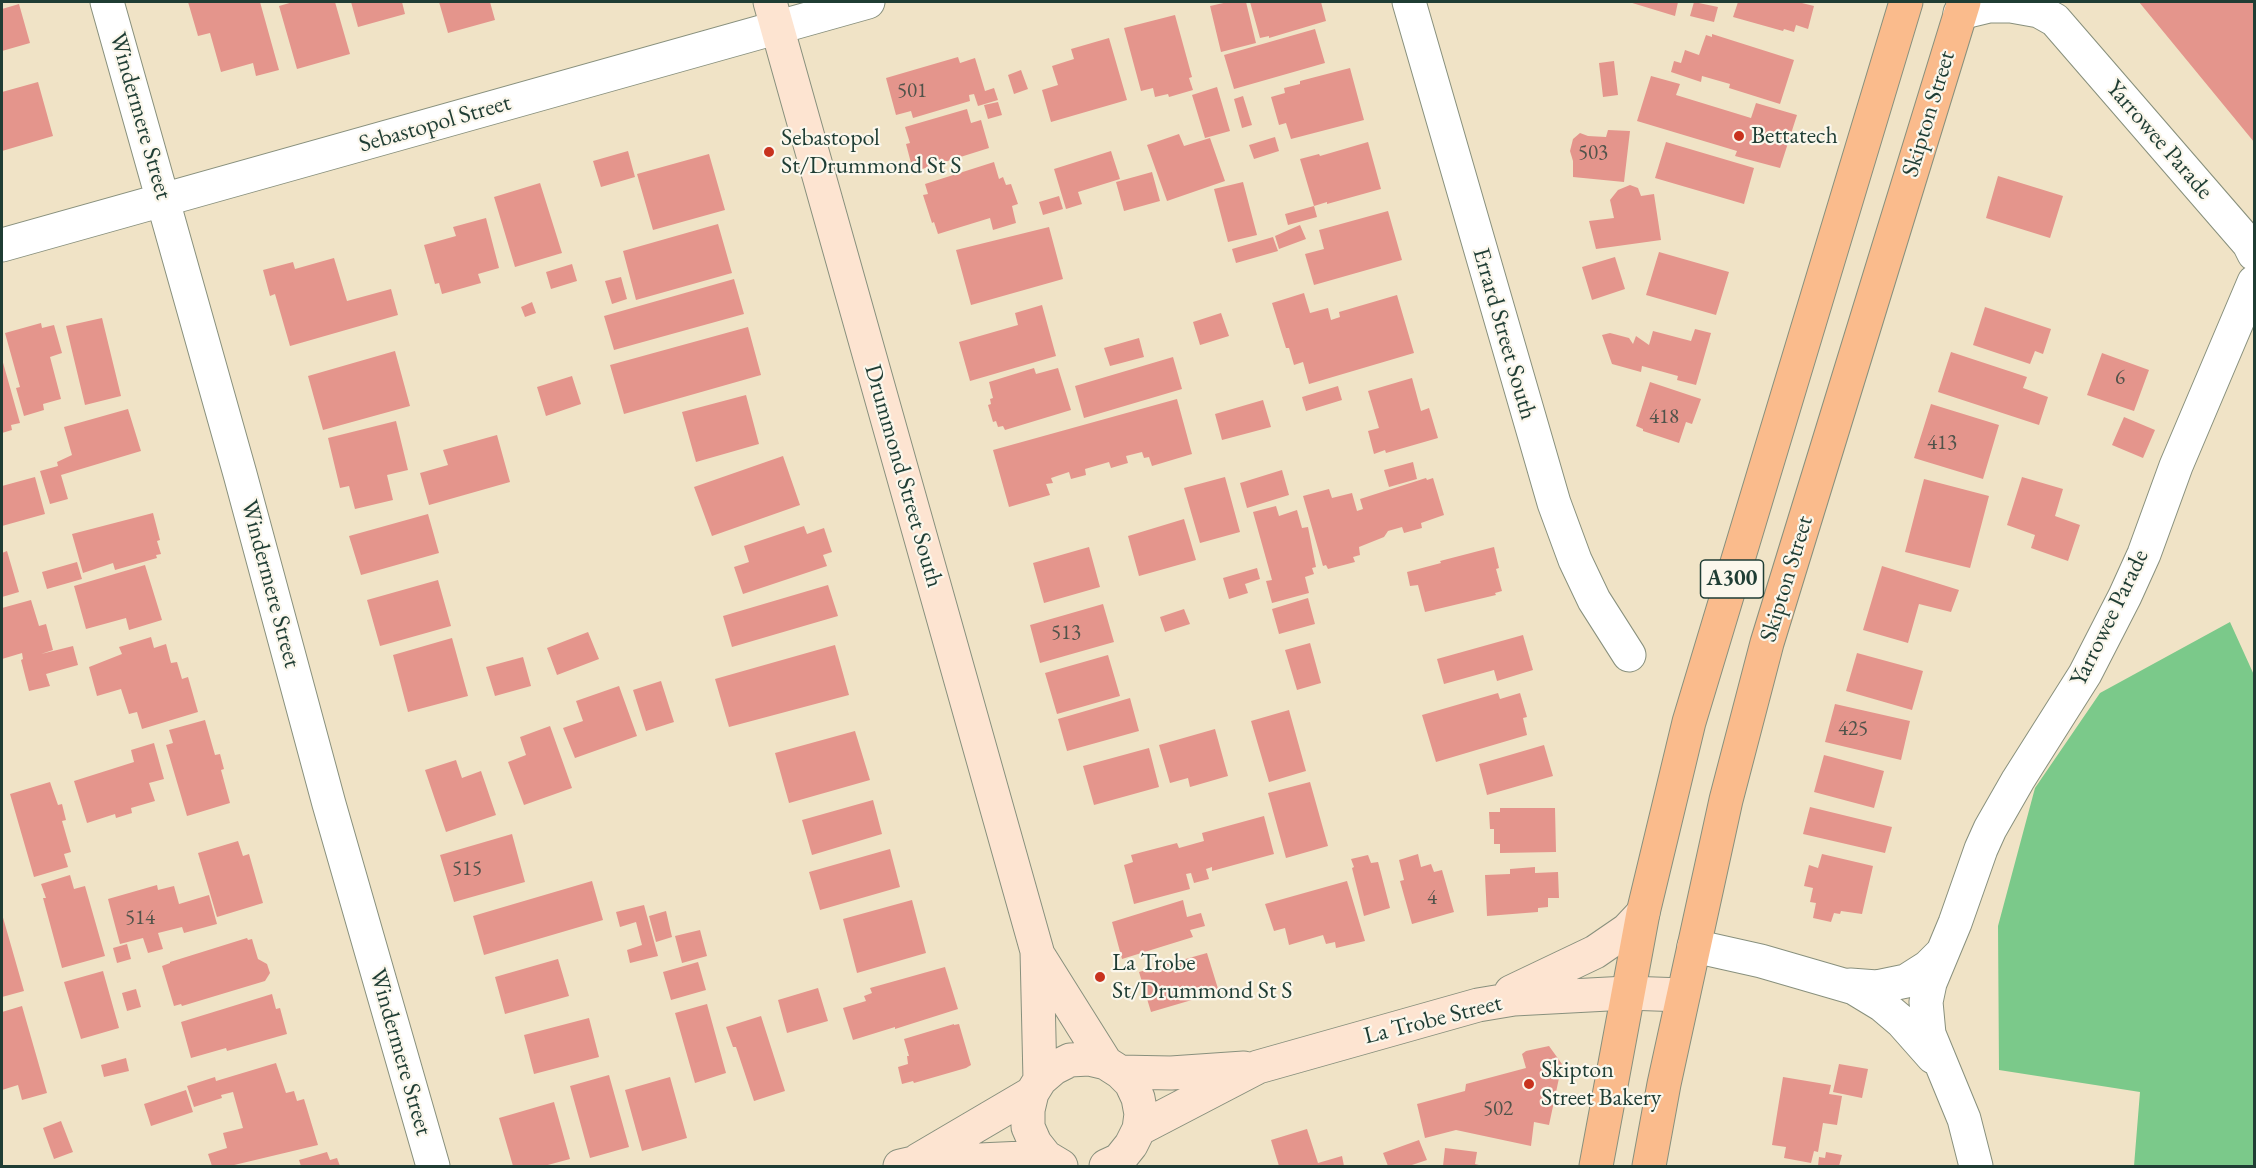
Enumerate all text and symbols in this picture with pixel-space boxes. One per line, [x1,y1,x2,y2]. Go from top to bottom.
street label: Windermere Street [102,29,178,203]
street label: Skipton Street [1896,47,1962,181]
street label: Yarrowee Parade [2099,75,2219,205]
house number: 501 [897,78,927,104]
street label: Sebastopol Street [356,89,514,159]
place label: Bettatech [1751,122,1838,150]
place label: Sebastopol St/Drummond St S [781,124,962,180]
marker: Bettatech [1732,129,1746,143]
house number: 503 [1578,140,1608,166]
marker: Sebastopol St/Drummond St S [762,145,776,159]
street label: Errard Street South [1466,245,1542,423]
street label: Drummond Street South [857,361,949,591]
house number: 6 [2115,365,2125,391]
house number: 418 [1649,404,1679,430]
house number: 413 [1927,430,1957,456]
street label: Windermere Street [234,497,306,671]
street label: Skipton Street [1754,512,1820,646]
street label: Yarrowee Parade [2065,545,2155,691]
road number: A300 [1700,560,1764,598]
house number: 513 [1051,620,1081,646]
house number: 425 [1838,716,1868,742]
house number: 515 [452,856,482,882]
house number: 4 [1427,885,1437,911]
house number: 514 [125,905,155,931]
place label: La Trobe St/Drummond St S [1112,949,1293,1005]
street label: Windermere Street [362,965,438,1139]
marker: La Trobe St/Drummond St S [1093,970,1107,984]
street label: La Trobe Street [1361,989,1505,1051]
place label: Skipton Street Bakery [1541,1056,1661,1112]
marker: Skipton Street Bakery [1522,1077,1536,1091]
house number: 502 [1483,1096,1513,1122]

